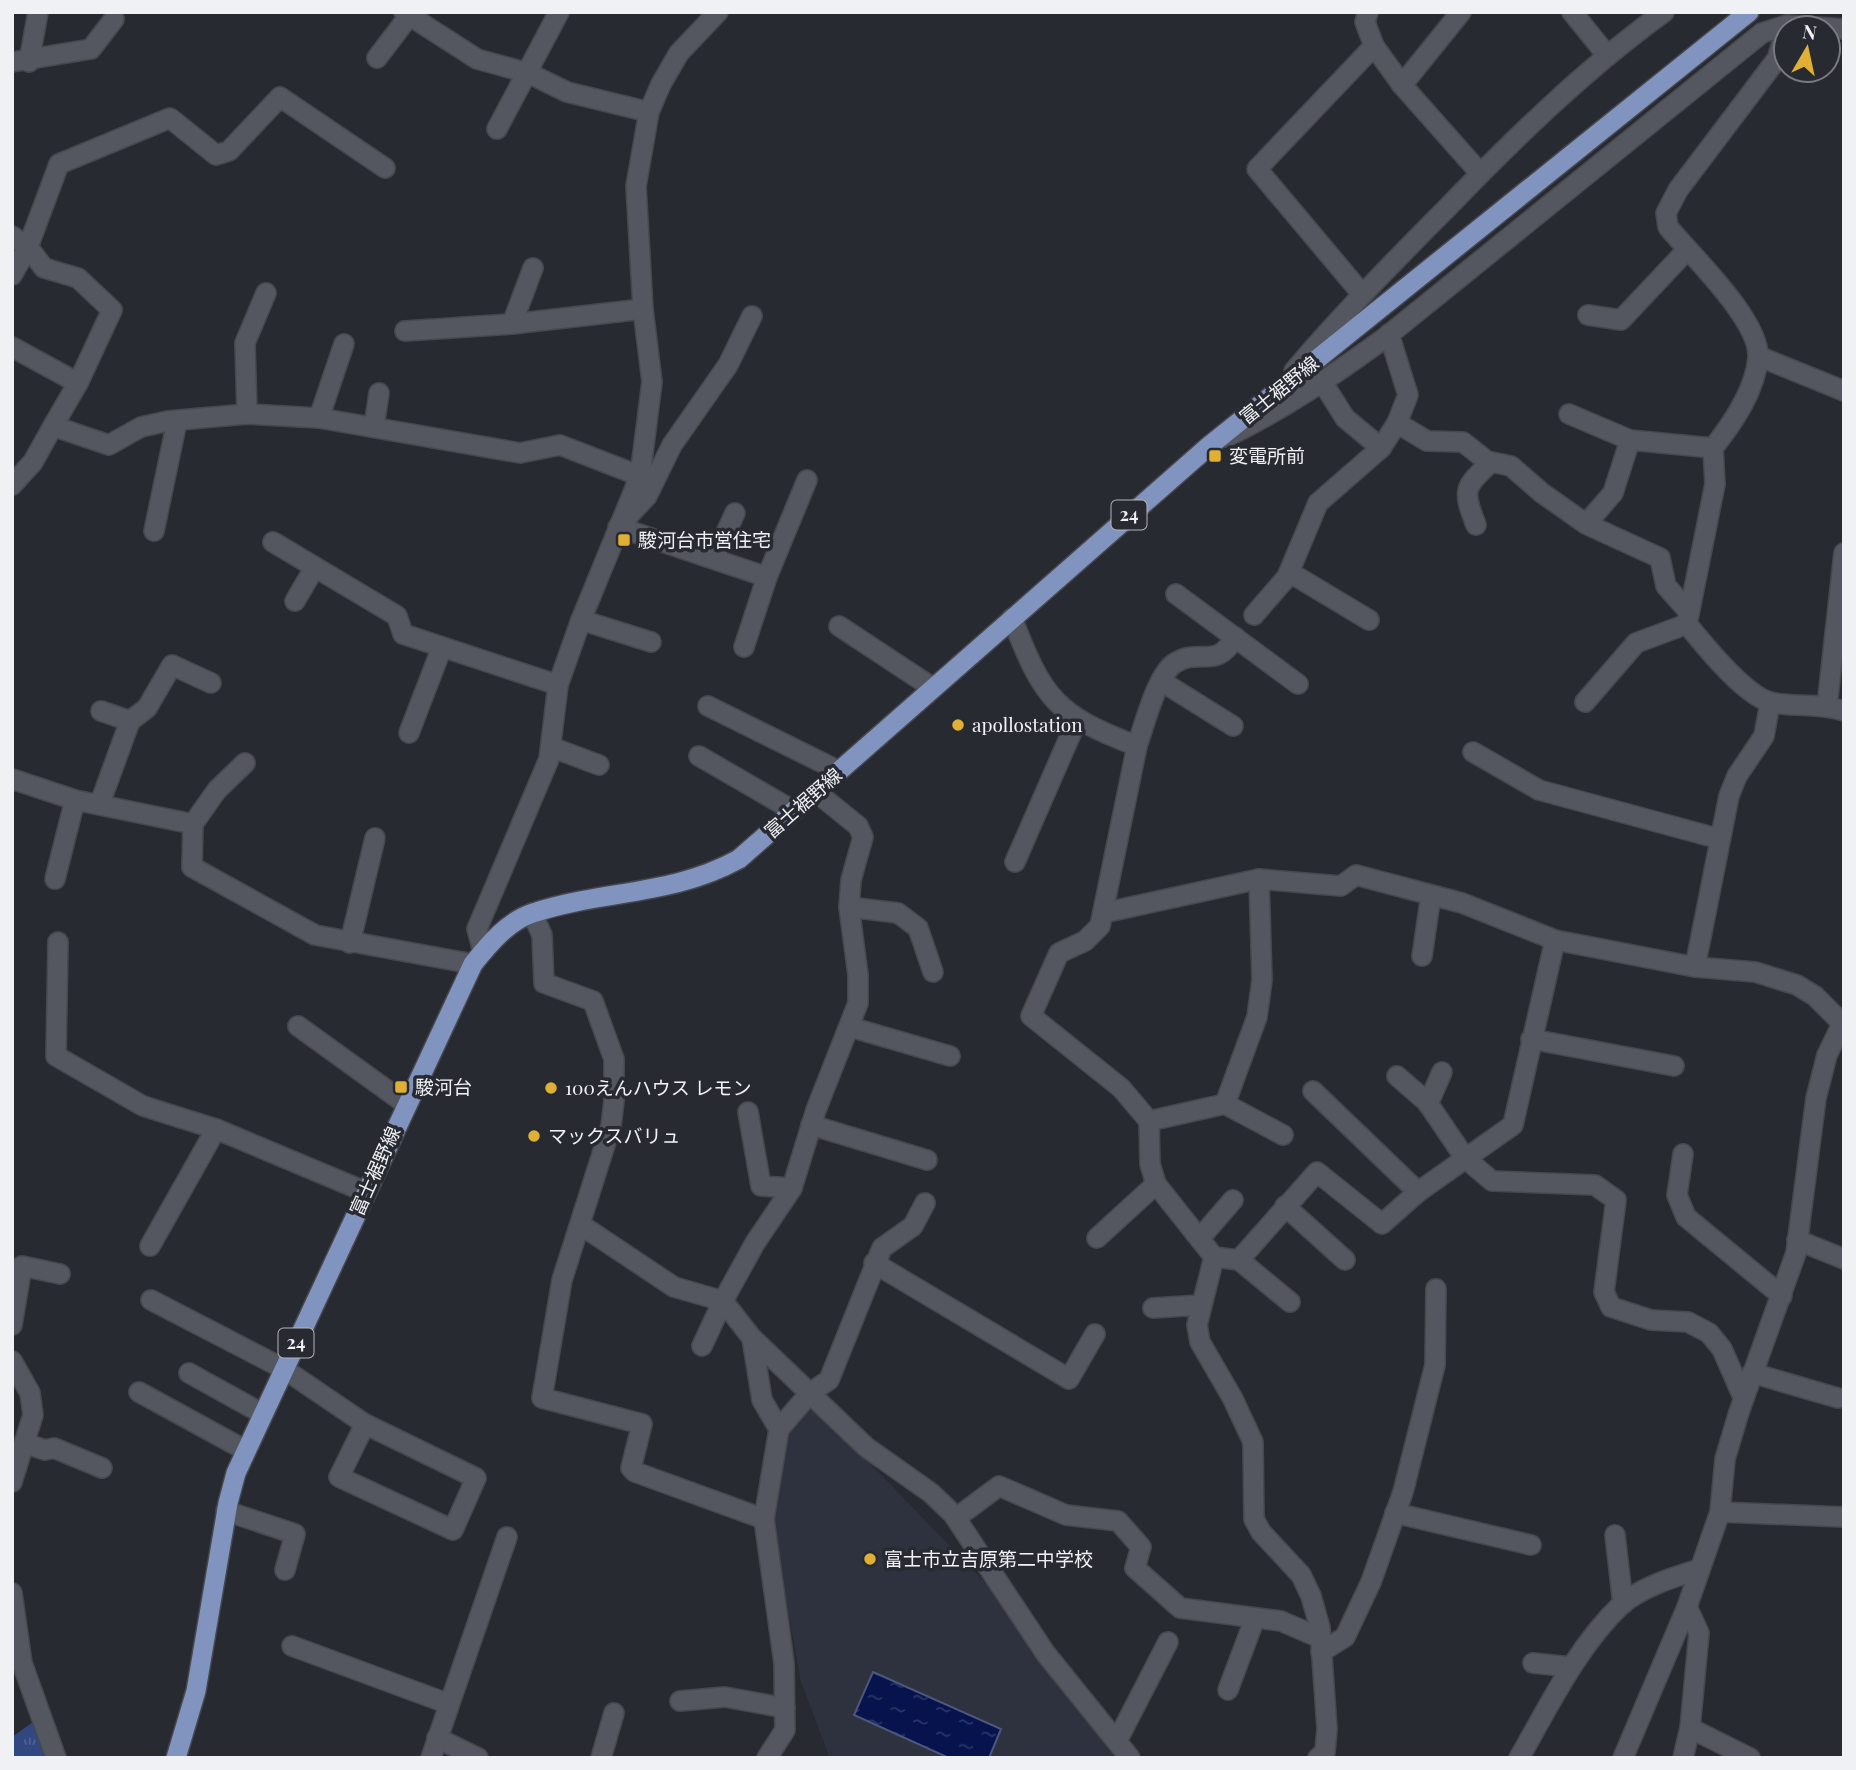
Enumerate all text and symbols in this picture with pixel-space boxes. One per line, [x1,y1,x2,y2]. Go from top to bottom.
north arrow [1772,14,1842,84]
text: N [1801,17,1819,45]
street label: 富士裾野線 [1233,349,1323,429]
place label: 変電所前 [1229,442,1305,468]
marker: 変電所前 [1207,448,1223,464]
road number: 24 [1112,500,1146,530]
place label: 駿河台市営住宅 [638,526,771,552]
marker: 駿河台市営住宅 [616,532,632,548]
place label: apollostation [972,711,1083,737]
marker: apollostation [950,717,966,733]
street label: 富士裾野線 [758,761,847,843]
place label: 駿河台 [415,1073,472,1099]
place label: 100えんハウス レモン [565,1074,752,1100]
marker: 駿河台 [393,1079,409,1095]
marker: 100えんハウス レモン [543,1080,559,1096]
street label: 富士裾野線 [343,1122,405,1219]
place label: マックスバリュ [548,1122,680,1148]
marker: マックスバリュ [526,1128,542,1144]
road number: 24 [278,1328,314,1358]
place label: 富士市立吉原第二中学校 [884,1545,1093,1571]
marker: 富士市立吉原第二中学校 [862,1551,878,1567]

